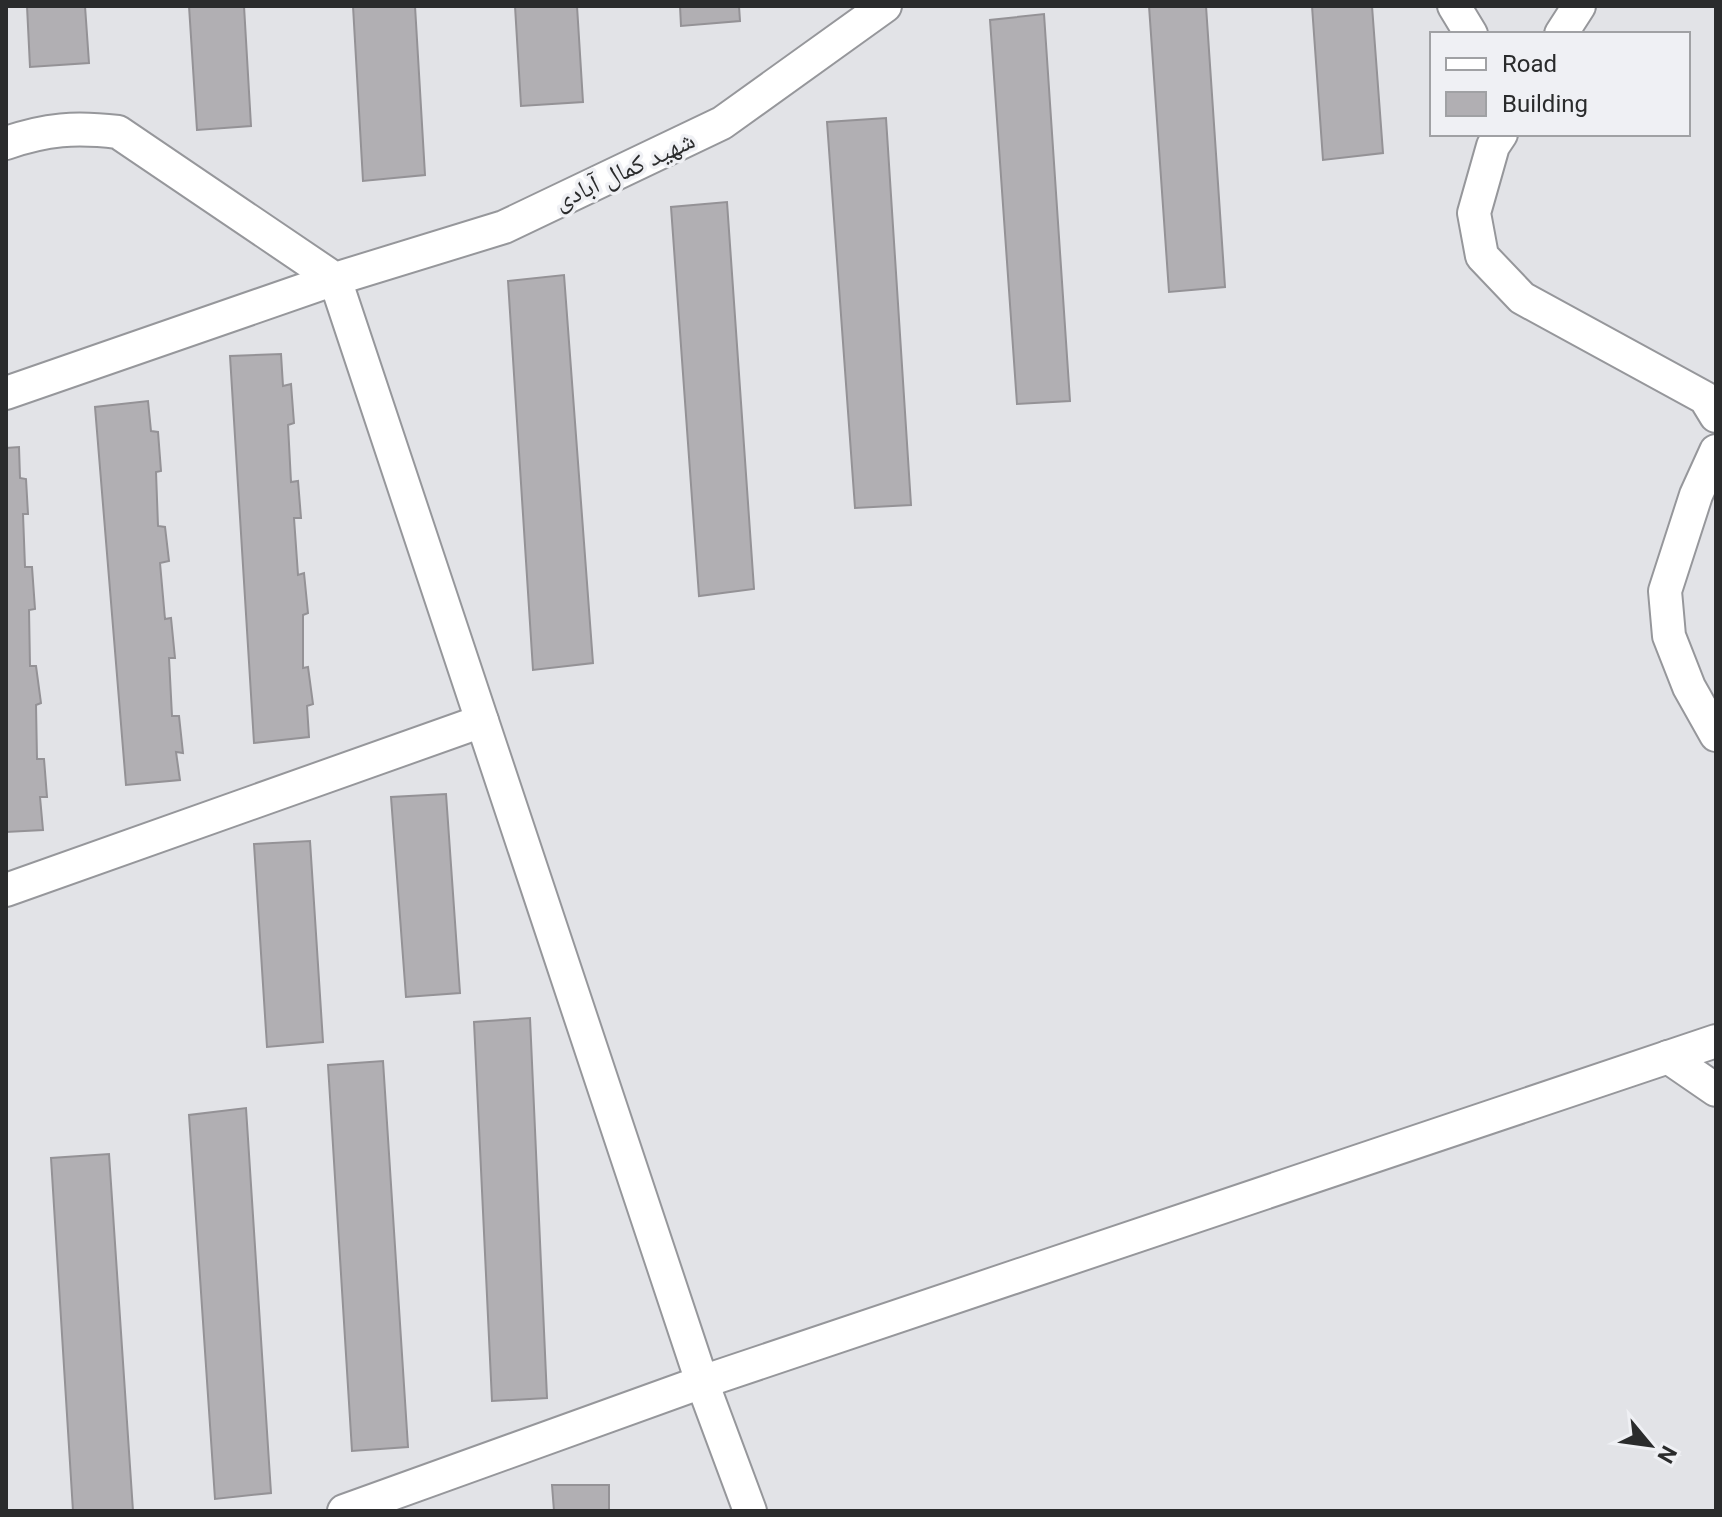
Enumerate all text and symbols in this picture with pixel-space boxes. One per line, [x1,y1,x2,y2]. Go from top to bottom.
legend [1430,32,1690,136]
text: Road [1502,50,1557,78]
text: Building [1502,90,1588,118]
street label: شهید کمال آبادی [549,124,700,217]
north arrow [1610,1405,1690,1485]
text: N [1652,1442,1682,1467]

